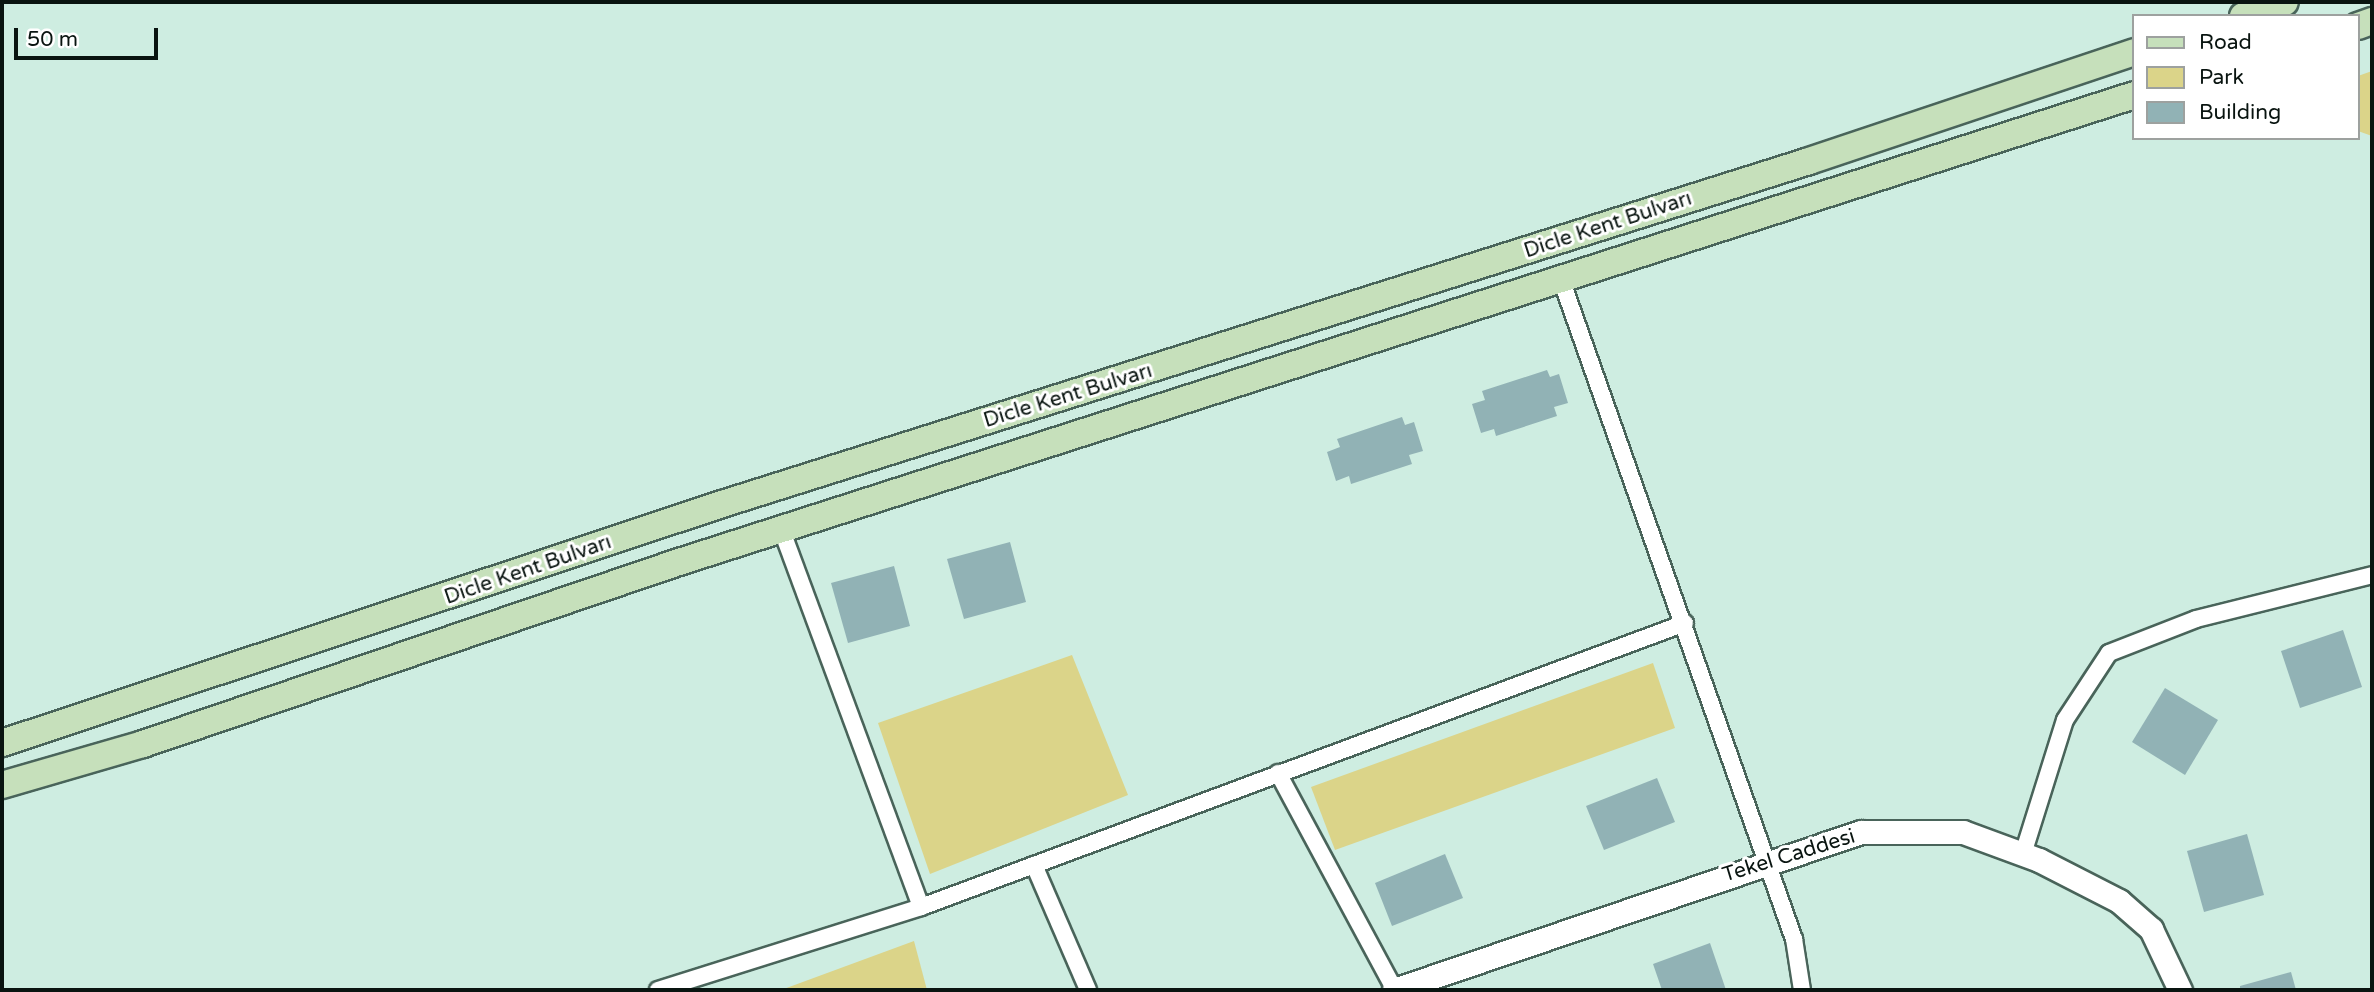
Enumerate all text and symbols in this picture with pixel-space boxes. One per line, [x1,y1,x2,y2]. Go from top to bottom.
scale bar [18,14,161,58]
legend [2132,14,2360,140]
text: 50 m [27,27,78,52]
text: Road [2199,30,2252,55]
text: Park [2199,65,2244,90]
text: Building [2199,100,2281,125]
street label: Dicle Kent Bulvarı [1521,186,1695,264]
street label: Dicle Kent Bulvarı [981,358,1155,434]
street label: Dicle Kent Bulvarı [441,530,615,610]
street label: Tekel Caddesi [1720,824,1858,888]

